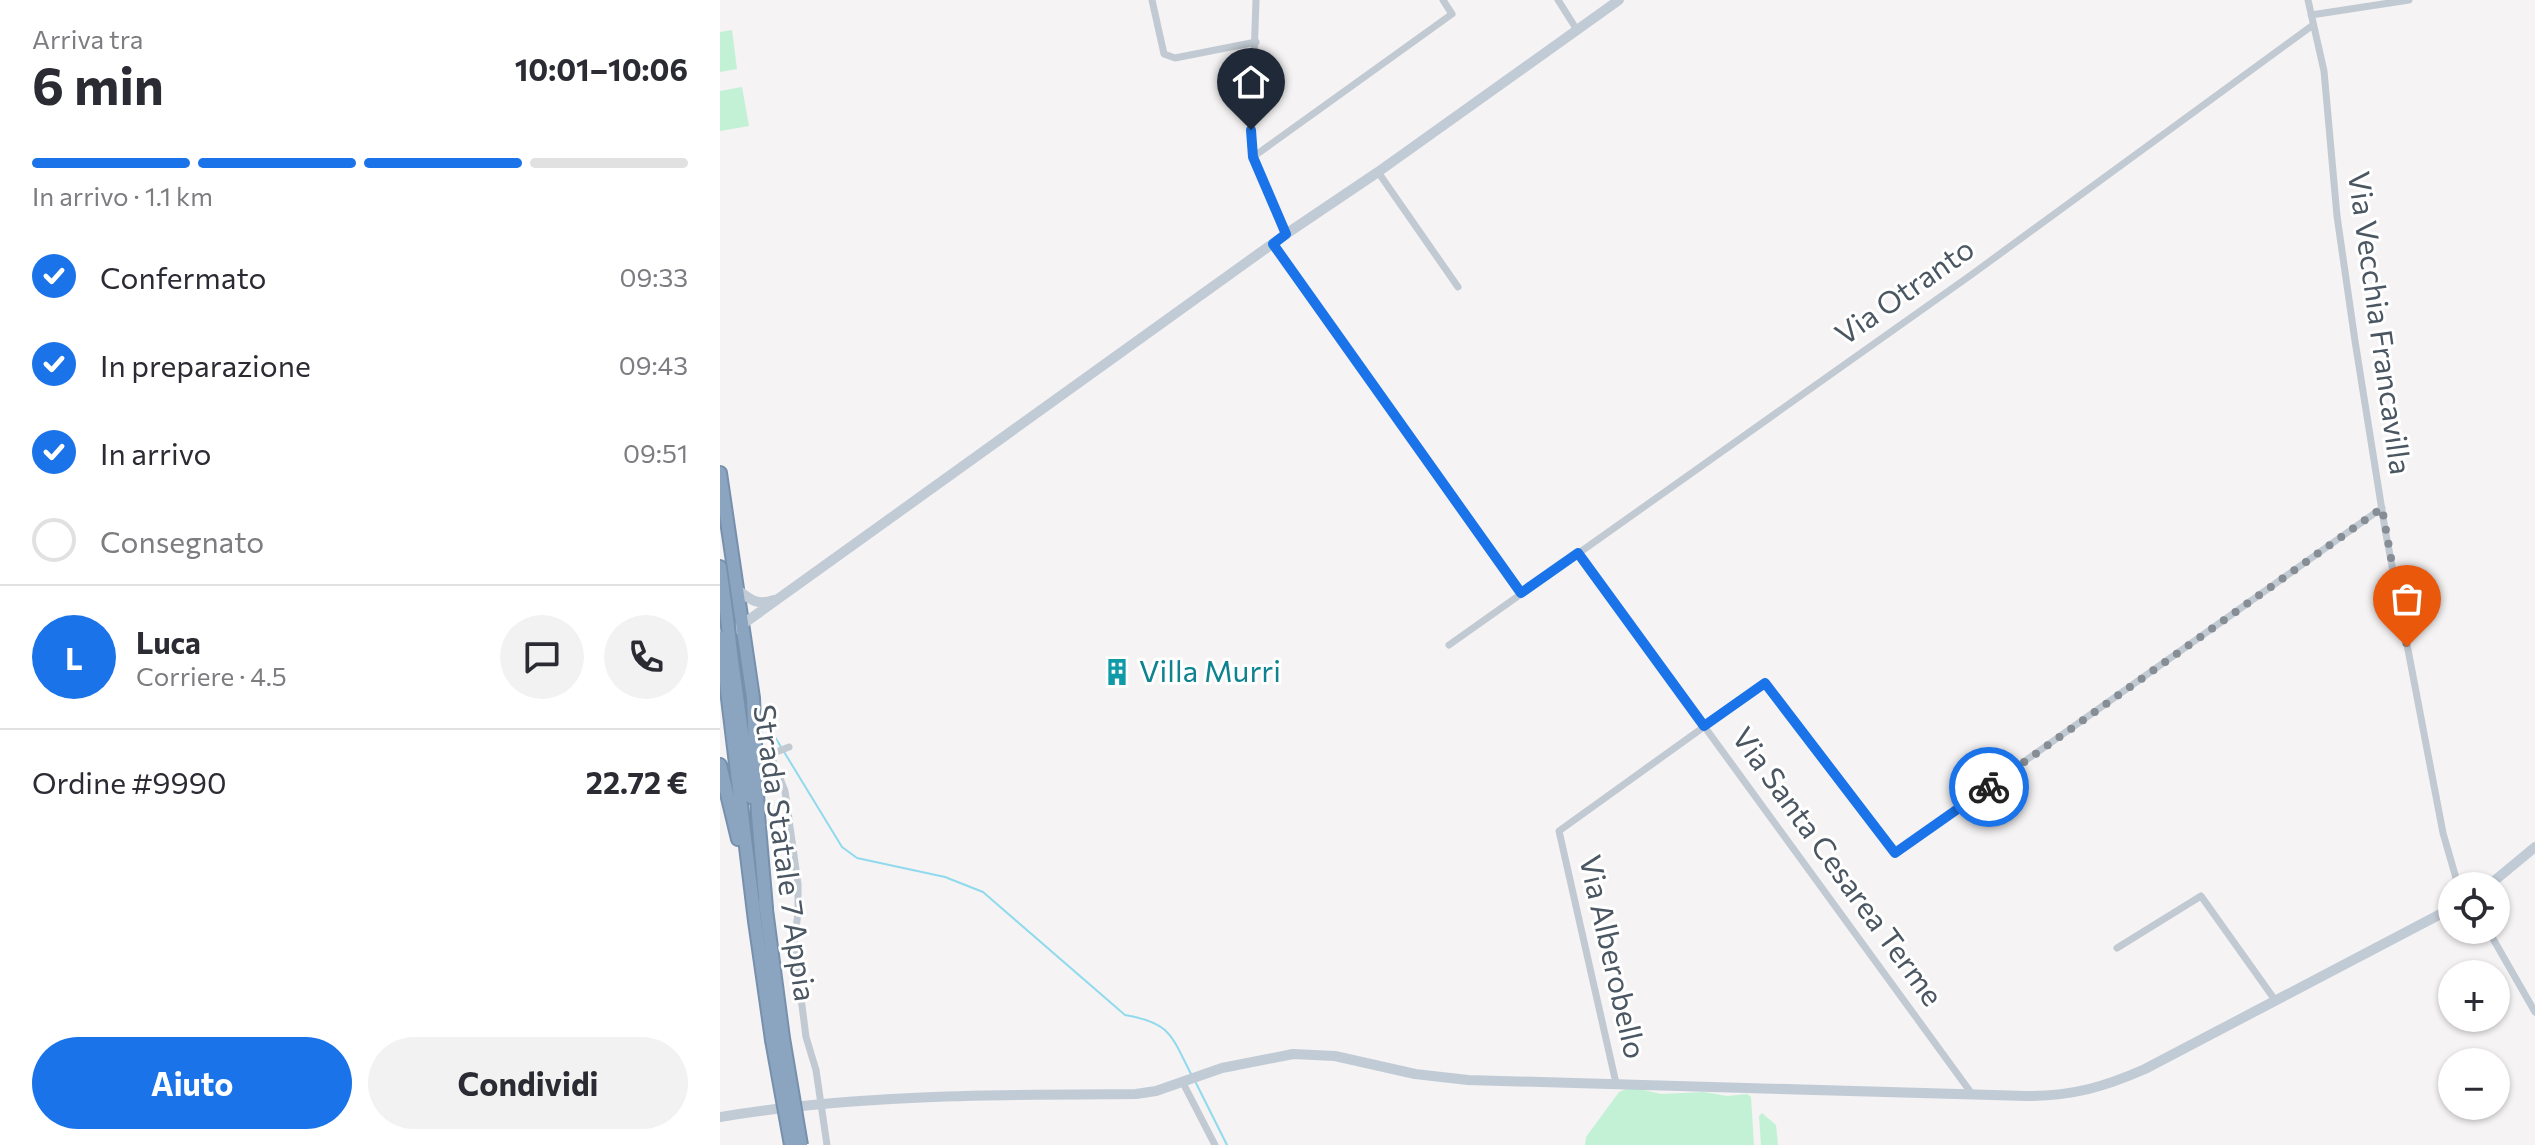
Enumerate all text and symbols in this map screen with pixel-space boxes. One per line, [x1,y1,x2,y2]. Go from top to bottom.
text: Arriva tra [32,23,143,54]
pin [1217,48,1285,130]
text: 10:01–10:06 [515,50,688,87]
text: 6 min [32,52,164,116]
icon: home [1229,60,1273,104]
street label: Via Vecchia Francavilla [2342,169,2421,477]
text: In arrivo · 1.1 km [32,180,213,211]
street label: Via Otranto [1827,229,1980,351]
icon: check [32,254,76,298]
text: Confermato [100,258,266,295]
text: 09:33 [620,261,688,292]
icon: check [32,342,76,386]
text: In preparazione [100,346,311,383]
text: 09:43 [619,349,688,380]
icon: check [32,430,76,474]
text: In arrivo [100,434,211,471]
text: 09:51 [623,437,688,468]
text: Consegnato [100,522,264,559]
pin [2373,565,2441,647]
icon: bag [2385,577,2429,621]
button: chat [500,615,584,699]
button: phone [604,615,688,699]
text: Luca [136,623,201,660]
text: L [65,639,83,676]
place label: Villa Murri [1139,651,1281,688]
building icon: Villa Murri [1102,657,1132,687]
text: Corriere · 4.5 [136,660,287,691]
street label: Strada Statale 7 Appia [747,702,826,1003]
street label: Via Santa Cesarea Terme [1726,719,1952,1012]
courier [1949,747,2029,827]
text: Ordine #9990 [32,763,226,800]
text: 22.72 € [586,763,688,800]
icon: bike [1967,765,2011,809]
street label: Via Alberobello [1573,851,1656,1062]
map controls [2438,872,2510,1120]
button: locate [2438,872,2510,944]
button: + [2438,960,2510,1032]
button: Aiuto [32,1037,352,1129]
button: Condividi [368,1037,688,1129]
button: − [2438,1048,2510,1120]

